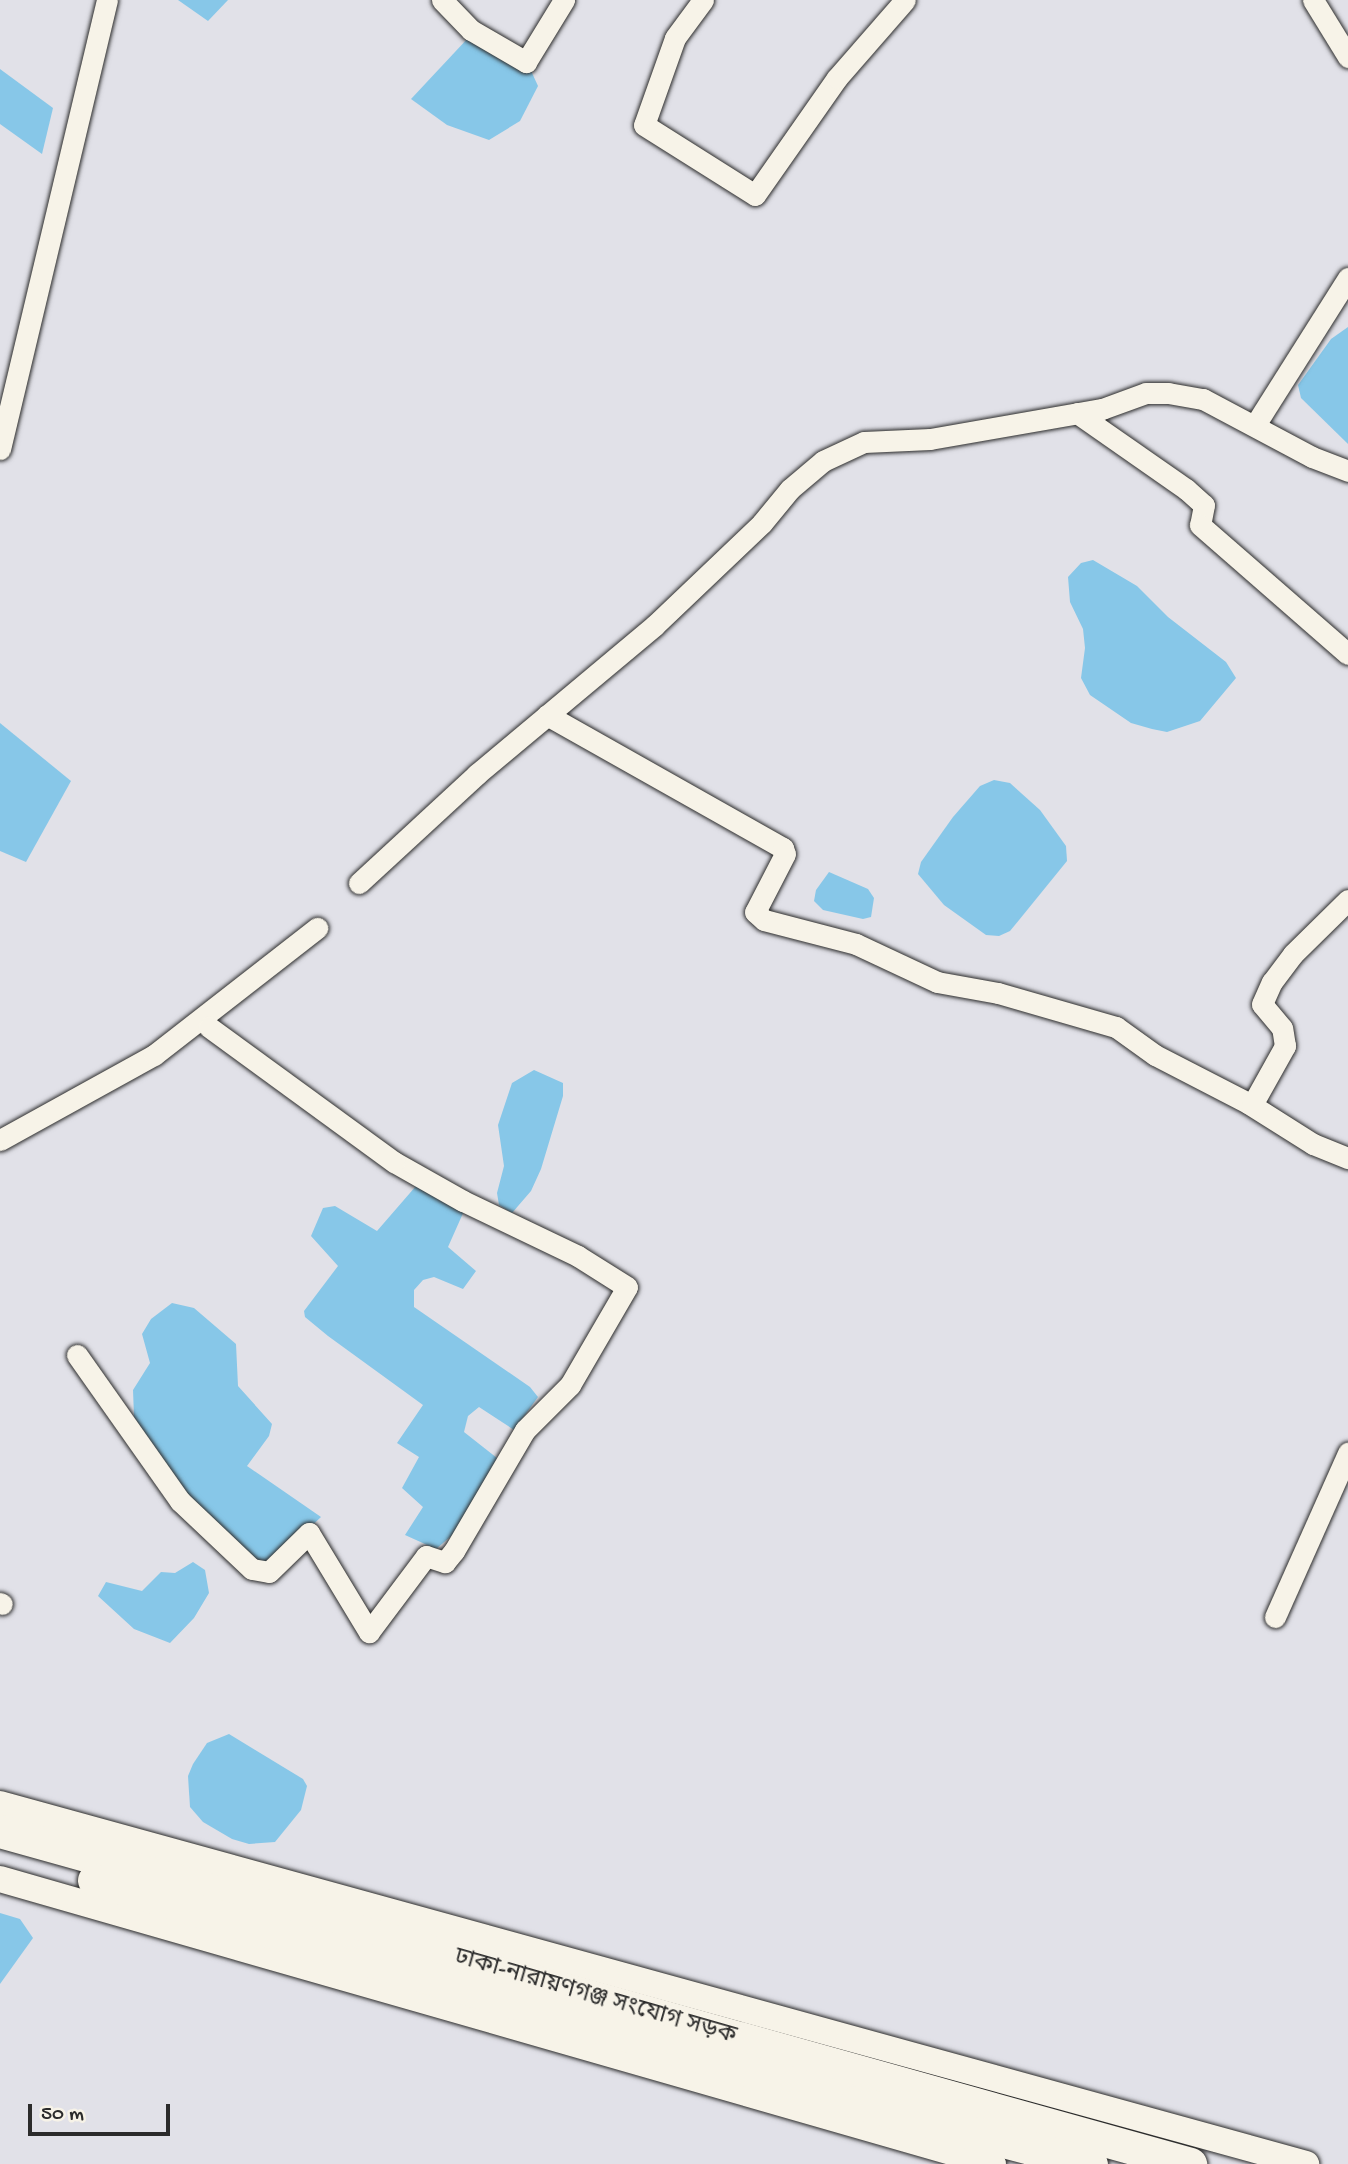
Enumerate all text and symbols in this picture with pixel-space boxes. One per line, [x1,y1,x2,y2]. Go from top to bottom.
street label: ঢাকা-নারায়ণগঞ্জ সংযোগ সড়ক [451,1944,739,2052]
scale bar [32,2090,173,2134]
text: 50 m [41,2103,84,2128]

